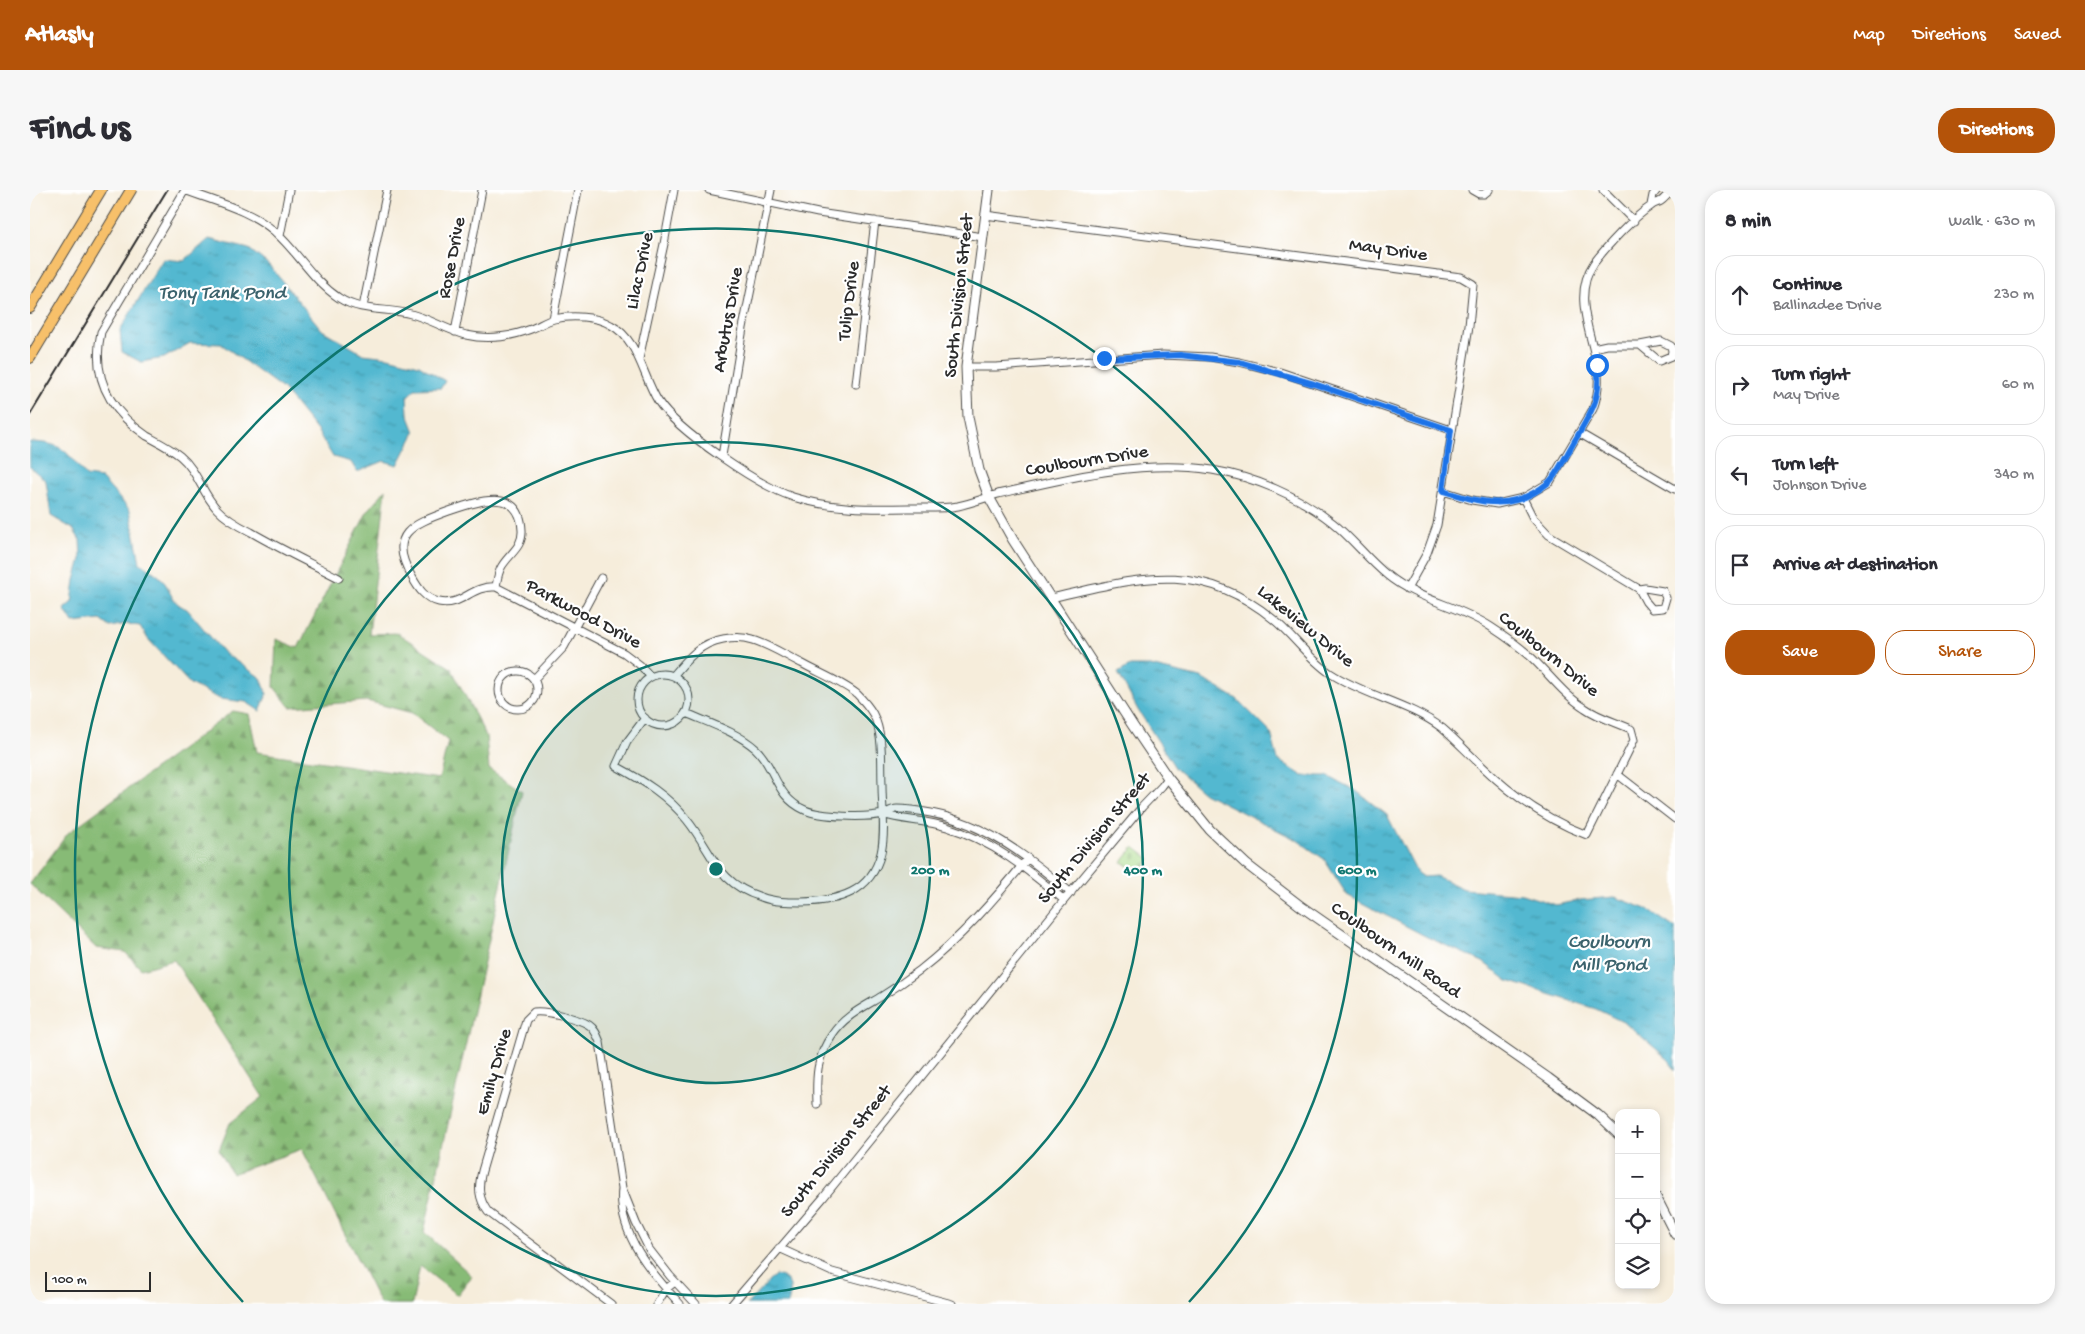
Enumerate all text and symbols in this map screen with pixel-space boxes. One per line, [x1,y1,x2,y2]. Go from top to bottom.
text: Atlasly [25,21,94,50]
text: Map [1853,25,1885,46]
text: Directions [1913,25,1986,46]
text: Saved [2014,25,2060,46]
button: Directions [1938,108,2055,153]
text: Find us [30,110,130,151]
text: 8 min [1725,210,1771,235]
street label: South Division Street [940,211,980,379]
text: Walk · 630 m [1949,213,2035,232]
street label: Rose Drive [434,215,472,301]
street label: Lilac Drive [622,230,660,312]
street label: May Drive [1347,234,1429,268]
street label: Tulip Drive [834,260,866,343]
street label: Arbutus Drive [708,265,750,374]
text: Continue [1773,274,1842,297]
icon: ahead [1726,281,1754,309]
water label: Tony Tank Pond [159,283,288,306]
text: 230 m [1994,286,2034,305]
text: Ballinadee Drive [1773,297,1882,316]
route end [1093,347,1116,370]
route start [1586,354,1609,377]
text: Turn right [1773,364,1849,387]
icon: right [1726,371,1754,399]
text: 60 m [2002,376,2034,395]
text: May Drive [1773,387,1840,406]
street label: Coulbourn Drive [1024,441,1150,483]
text: Turn left [1773,454,1837,477]
icon: left [1726,461,1754,489]
text: 340 m [1994,466,2034,485]
text: Johnson Drive [1773,477,1866,496]
icon: arrive [1726,551,1754,579]
text: Arrive at destination [1773,554,1937,577]
street label: Parkwood Drive [520,574,645,655]
street label: Lakeview Drive [1252,581,1359,673]
street label: Coulbourn Drive [1493,607,1603,703]
button: Save [1725,630,1875,675]
button: Share [1885,630,2035,675]
street label: South Division Street [1033,767,1158,909]
centre of rings [707,860,725,878]
text: 200 m [911,862,950,880]
text: 400 m [1123,862,1163,880]
text: 600 m [1338,862,1377,880]
street label: Coulbourn Mill Road [1325,897,1466,1006]
water label: Coulbourn Mill Pond [1568,932,1650,978]
street label: Emily Drive [472,1026,518,1118]
street label: South Division Street [776,1079,899,1223]
map controls [1615,1109,1660,1289]
button: + [1615,1109,1660,1154]
button: − [1615,1154,1660,1199]
button: locate [1615,1199,1660,1244]
button: layers [1615,1244,1660,1289]
scale bar [45,1269,151,1292]
text: 100 m [52,1272,87,1289]

